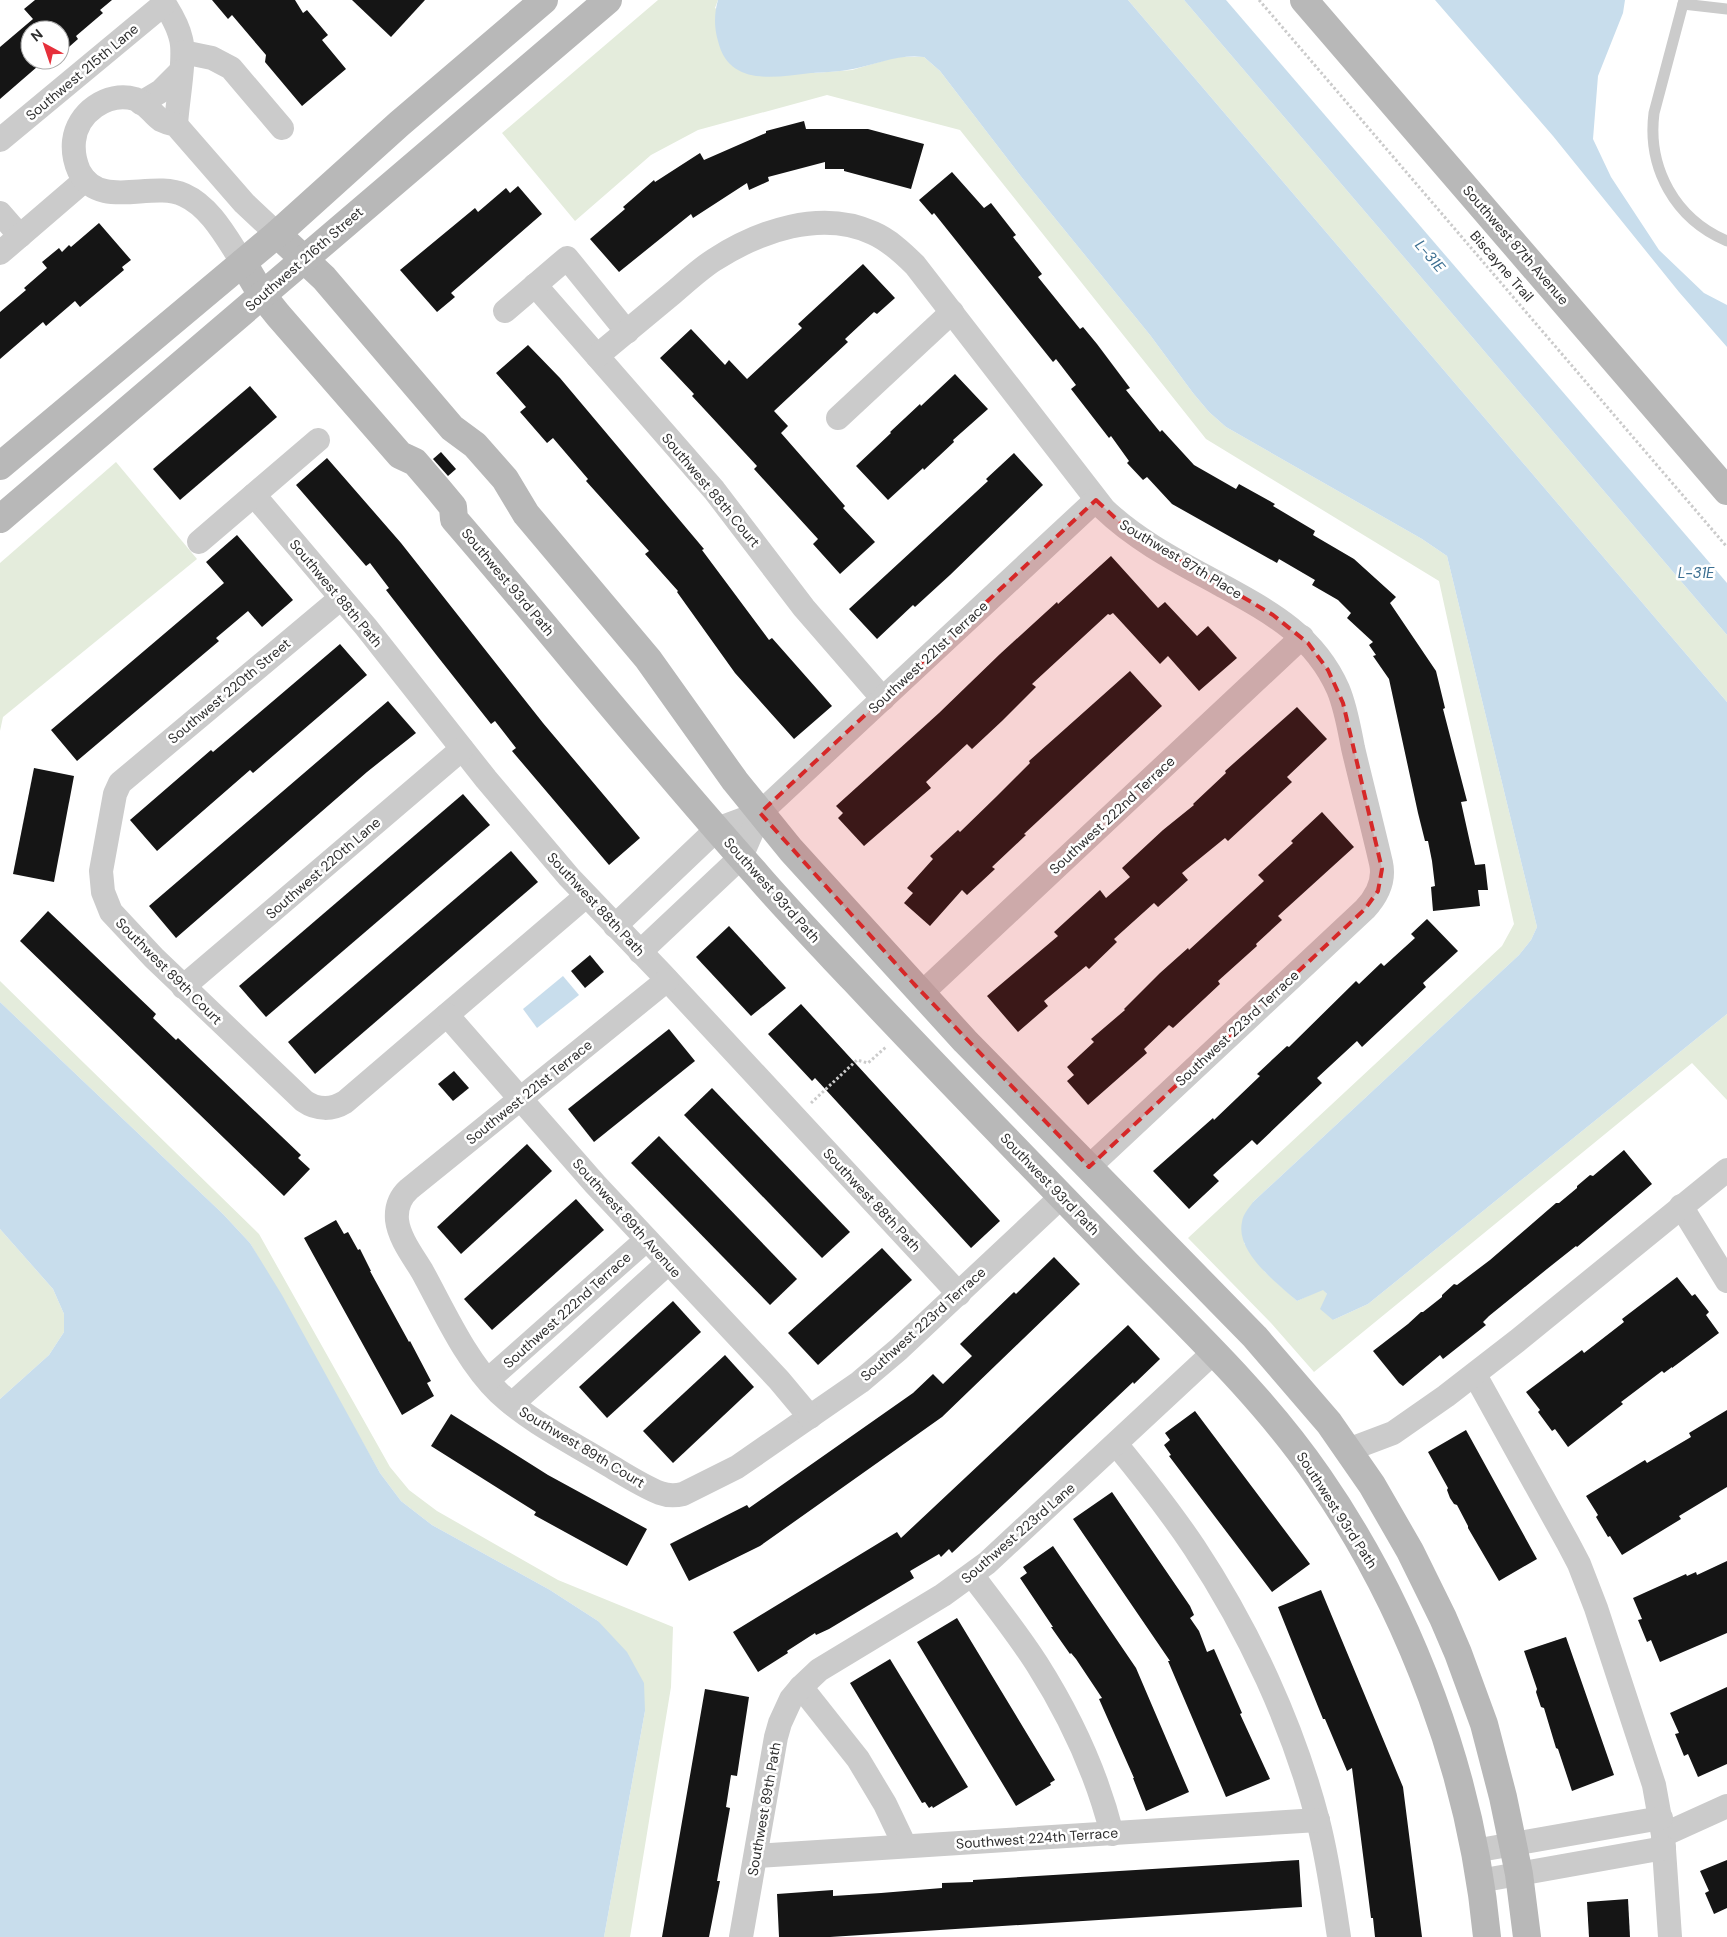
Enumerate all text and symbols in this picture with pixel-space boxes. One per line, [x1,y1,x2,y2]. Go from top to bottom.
north arrow [20,20,70,70]
street label: Southwest 215th Lane [22,20,142,124]
text: N [27,25,46,45]
street label: Southwest 87th Avenue [1459,181,1573,309]
street label: Southwest 216th Street [241,203,367,315]
street label: Biscayne Trail [1466,227,1538,305]
water label: L-31E [1410,236,1450,277]
street label: Southwest 88th Court [658,429,764,551]
street label: Southwest 87th Place [1116,515,1246,603]
street label: Southwest 93rd Path [458,524,558,640]
street label: Southwest 88th Path [286,535,386,651]
water label: L-31E [1678,563,1715,583]
street label: Southwest 221st Terrace [864,597,992,717]
street label: Southwest 220th Street [164,634,294,748]
street label: Southwest 222nd Terrace [1045,752,1179,878]
street label: Southwest 220th Lane [262,813,384,923]
street label: Southwest 93rd Path [720,834,824,946]
street label: Southwest 88th Path [543,848,649,960]
street label: Southwest 89th Court [112,914,226,1028]
street label: Southwest 223rd Terrace [1171,966,1303,1090]
street label: Southwest 221st Terrace [462,1036,596,1148]
street label: Southwest 93rd Path [997,1129,1103,1239]
street label: Southwest 88th Path [819,1144,925,1256]
street label: Southwest 89th Avenue [569,1155,685,1281]
street label: Southwest 222nd Terrace [499,1248,635,1372]
street label: Southwest 223rd Terrace [857,1263,989,1385]
street label: Southwest 89th Court [516,1402,648,1492]
street label: Southwest 93rd Path [1293,1448,1381,1572]
street label: Southwest 223rd Lane [957,1479,1079,1587]
street label: Southwest 89th Path [743,1741,785,1877]
street label: Southwest 224th Terrace [955,1823,1119,1853]

